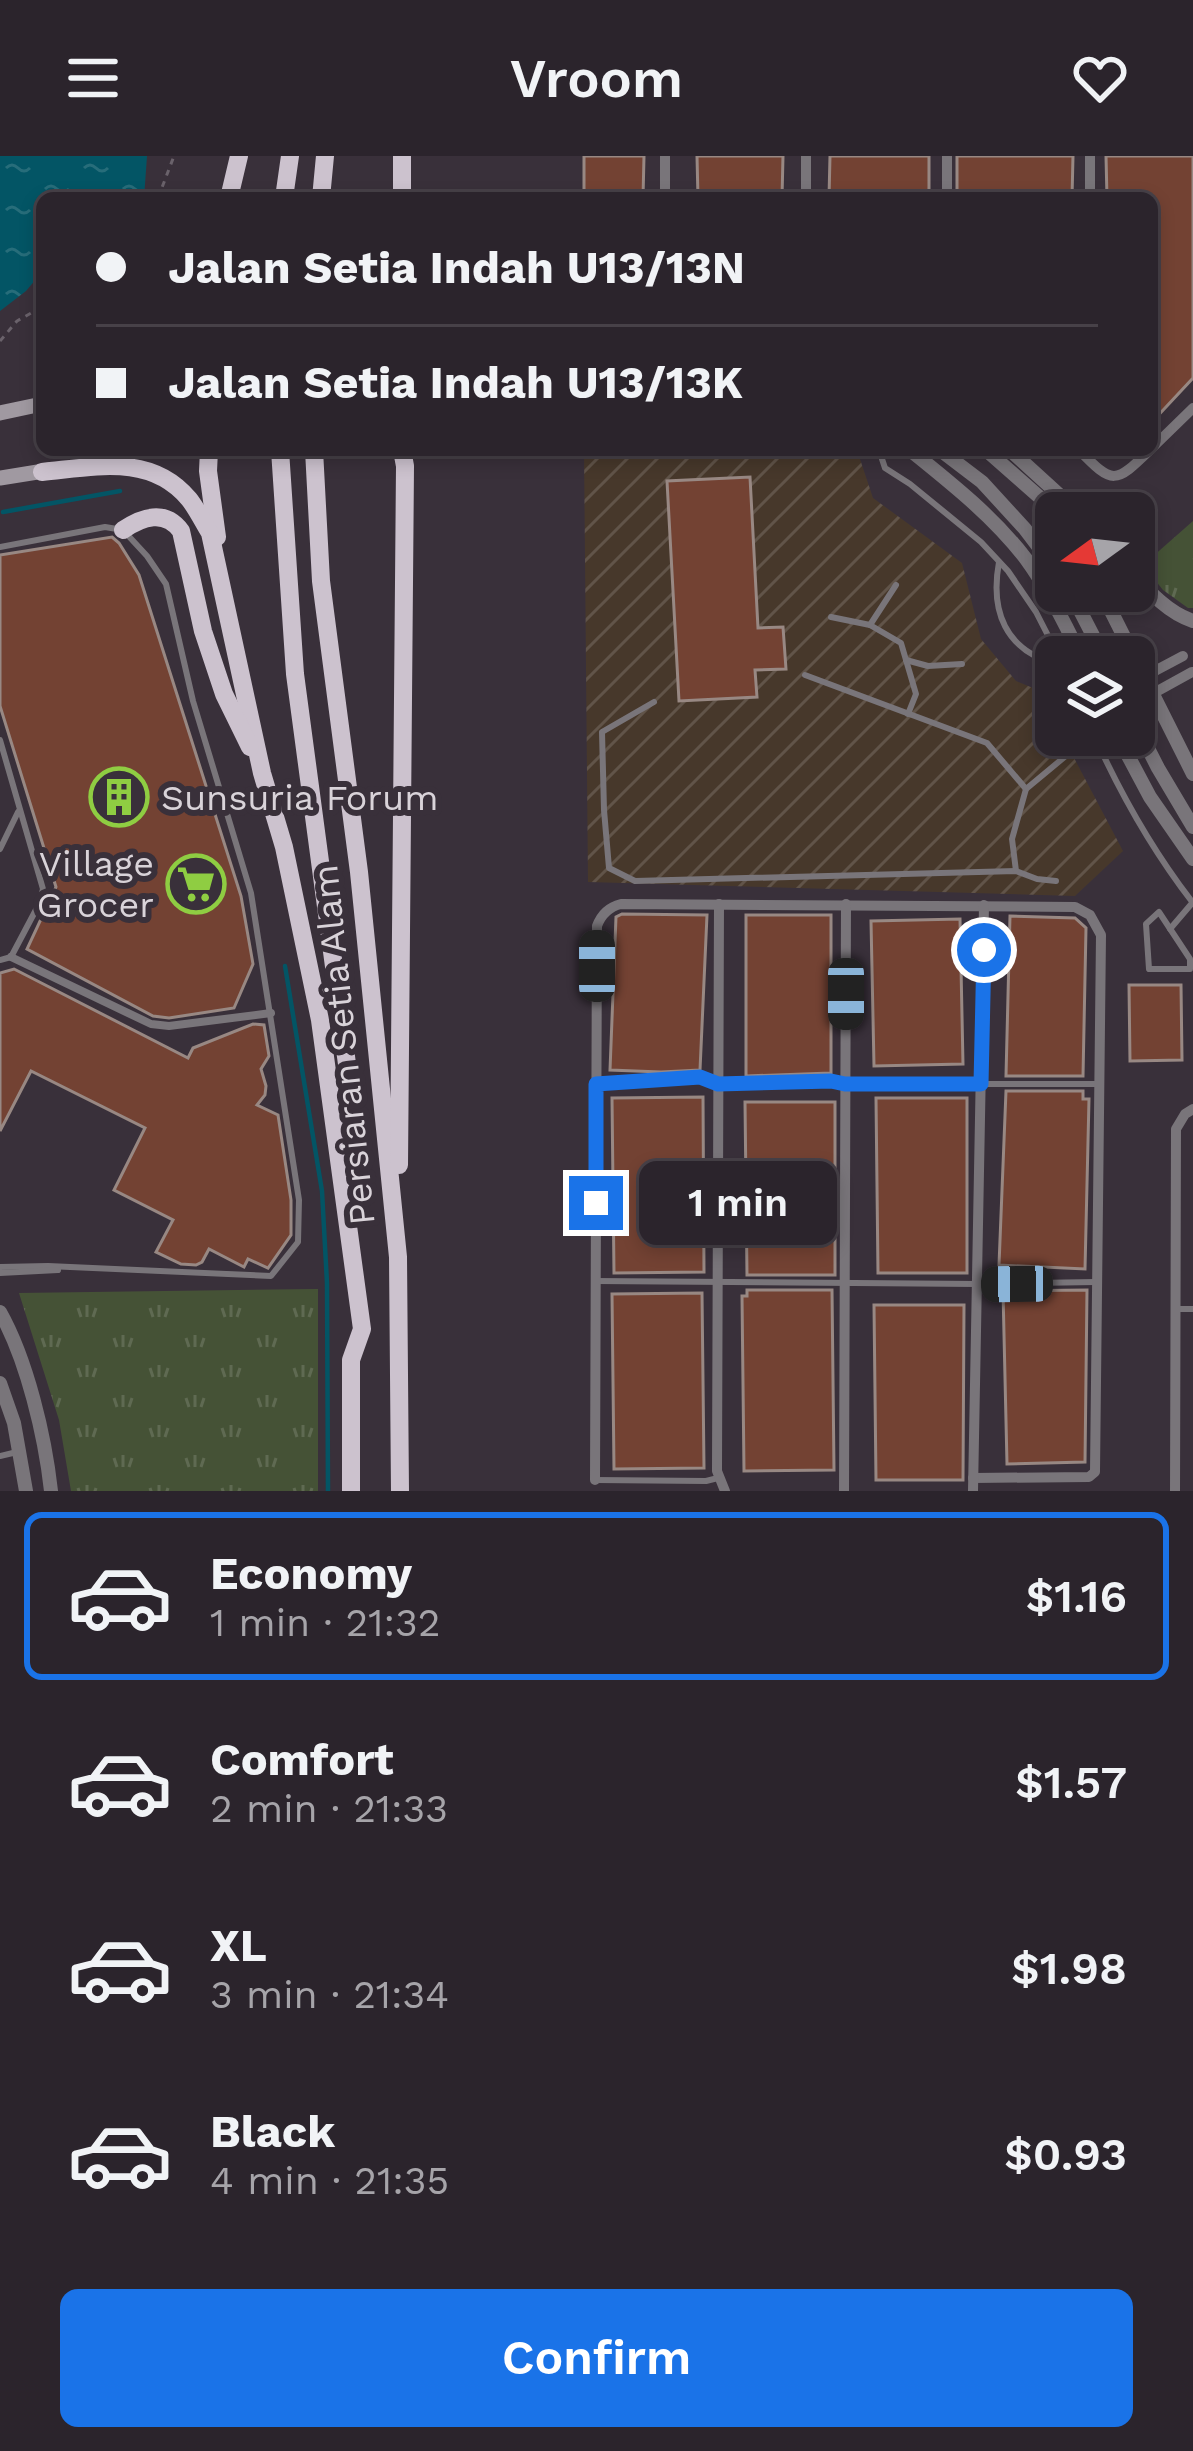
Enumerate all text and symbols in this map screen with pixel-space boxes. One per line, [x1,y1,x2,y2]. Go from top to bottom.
icon: menu [60,45,126,111]
icon: heart [1067,45,1133,111]
text: Vroom [510,47,683,110]
text: Jalan Setia Indah U13/13N [168,241,745,294]
text: Jalan Setia Indah U13/13K [168,356,743,409]
north arrow [1035,492,1155,612]
map controls [1035,492,1155,756]
button: layers [1035,636,1155,756]
building icon: Sunsuria Forum [88,766,150,828]
place label: Sunsuria Forum [161,777,438,819]
place label: Village Grocer [37,843,154,926]
supermarket icon: Village Grocer [165,853,227,915]
street label: Persiaran Setia Alam [304,863,384,1227]
route start [957,923,1011,977]
car [579,930,615,1002]
car [828,958,864,1030]
callout: 1 min [638,1161,836,1245]
route end [569,1176,623,1230]
text: 1 min [688,1180,788,1225]
car [981,1265,1053,1303]
icon: car [66,1542,174,1650]
text: Economy [210,1547,412,1600]
text: $1.16 [1026,1570,1127,1623]
text: 1 min · 21:32 [210,1600,441,1645]
icon: car [66,1728,174,1836]
text: Comfort [210,1733,394,1786]
text: $1.57 [1015,1756,1127,1809]
text: 2 min · 21:33 [210,1786,448,1831]
icon: car [66,1914,174,2022]
text: XL [210,1919,267,1972]
text: $1.98 [1011,1942,1127,1995]
text: 3 min · 21:34 [210,1972,449,2017]
icon: car [66,2100,174,2208]
text: Black [210,2105,335,2158]
text: $0.93 [1004,2128,1127,2181]
text: 4 min · 21:35 [210,2158,449,2203]
button: Confirm [60,2289,1133,2427]

